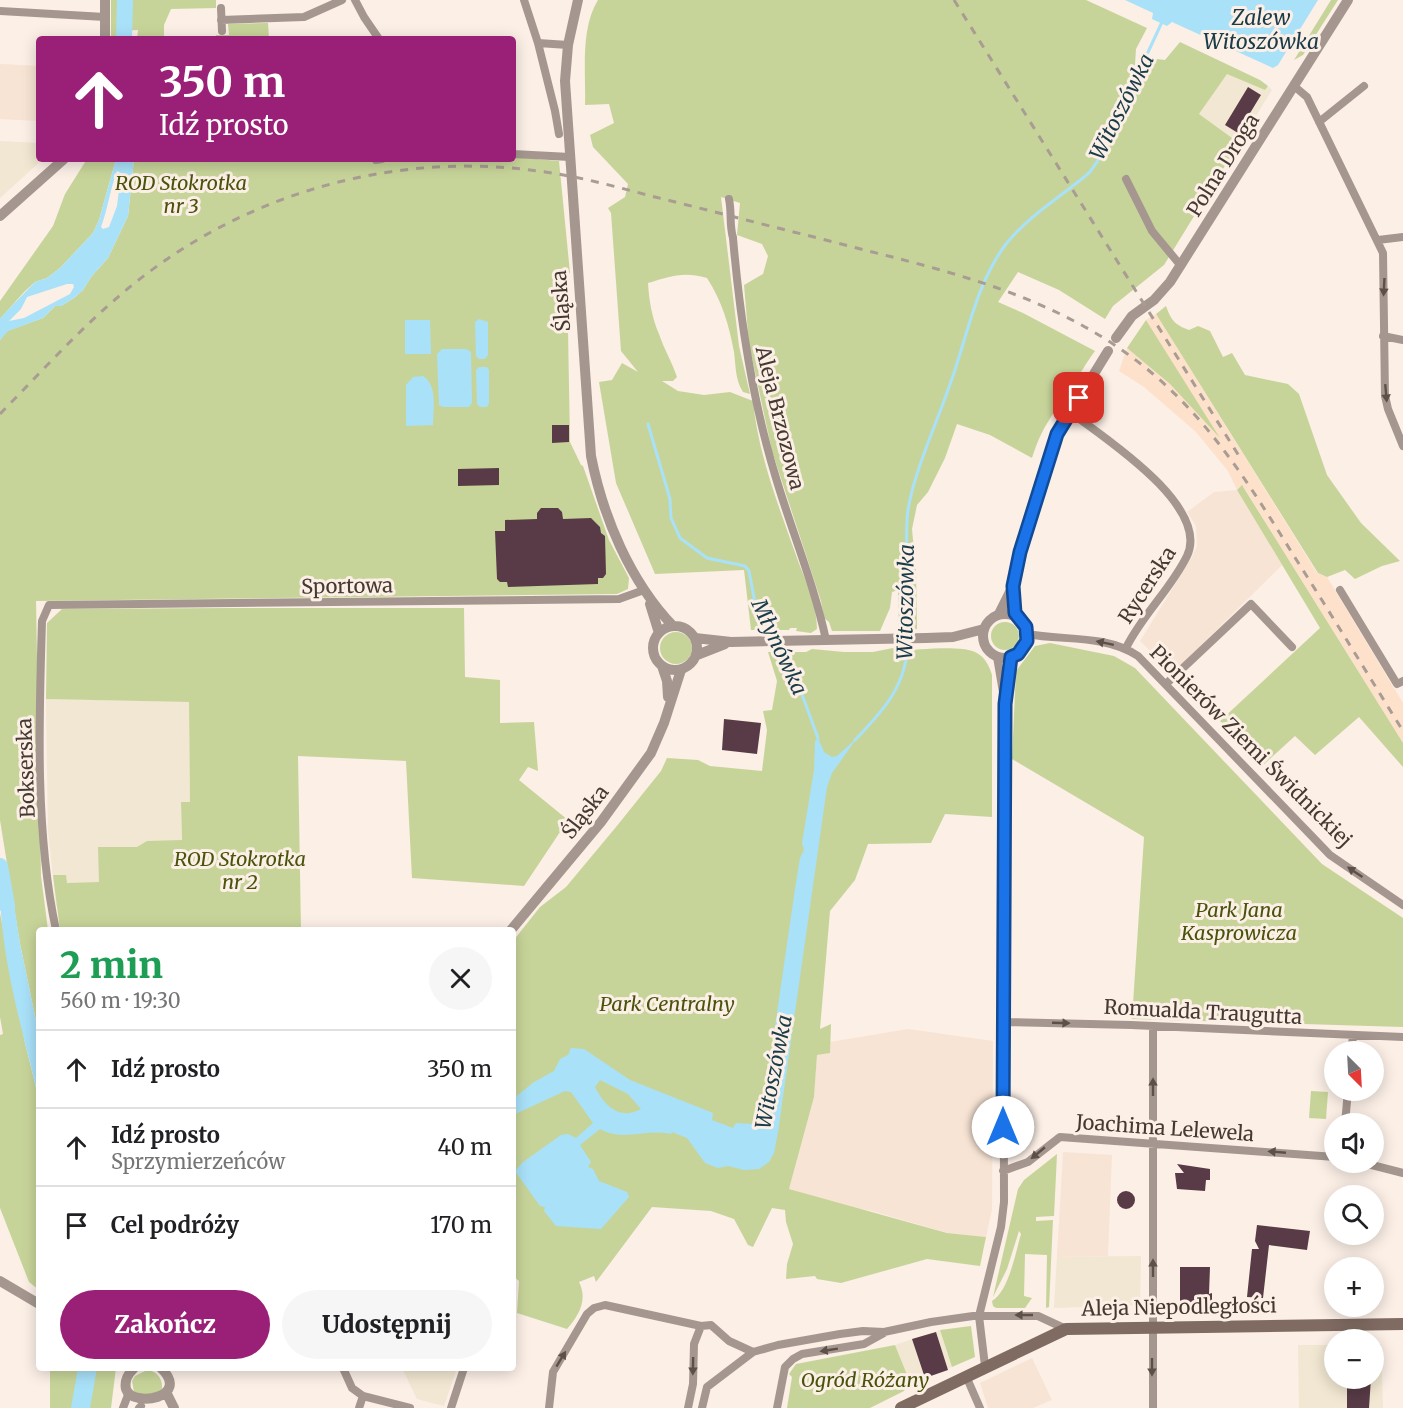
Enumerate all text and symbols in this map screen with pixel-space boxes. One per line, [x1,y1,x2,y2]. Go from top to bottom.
water label: Zalew Witoszówka [1203,4,1319,55]
water label: Witoszówka [1083,49,1160,165]
text: 350 m [159,56,285,108]
icon: ahead [60,60,138,138]
text: Idź prosto [159,108,288,142]
street label: Polna Droga [1181,108,1264,221]
park label: ROD Stokrotka nr 3 [115,170,247,218]
street label: Śląska [545,269,575,333]
one-way arrow [1380,278,1389,297]
street label: Aleja Brzozowa [750,343,810,492]
pin [1053,372,1104,423]
icon: arrive [1062,381,1095,414]
one-way arrow [1381,383,1390,402]
street label: Rycerska [1112,541,1181,628]
water label: Witoszówka [891,544,920,660]
street label: Sportowa [301,572,393,599]
water label: Młynówka [745,594,813,699]
one-way arrow [1096,638,1115,647]
street label: Pionierów Ziemi Świdnickiej [1145,639,1358,852]
street label: Bokserska [11,717,40,818]
street label: Śląska [555,779,614,844]
park label: ROD Stokrotka nr 2 [174,846,306,894]
one-way arrow [1347,866,1363,878]
park label: Park Jana Kasprowicza [1180,897,1297,945]
text: 2 min [60,943,163,988]
button: close [429,947,492,1010]
text: 560 m · 19:30 [60,988,181,1013]
park label: Park Centralny [599,991,735,1016]
street label: Romualda Traugutta [1103,994,1303,1029]
water label: Witoszówka [749,1012,798,1131]
one-way arrow [1051,1018,1070,1028]
north arrow [1324,1041,1384,1101]
map controls [1324,1041,1384,1389]
icon: ahead [60,1053,93,1086]
text: Idź prosto [111,1055,220,1083]
text: 350 m [427,1055,492,1083]
one-way arrow [1148,1077,1158,1096]
position arrow [971,1095,1035,1159]
street label: Joachima Lelewela [1074,1109,1255,1146]
button: sound [1324,1113,1384,1173]
text: Idź prosto [111,1121,220,1149]
icon: ahead [60,1131,93,1164]
text: 40 m [437,1133,492,1161]
one-way arrow [1031,1146,1046,1159]
one-way arrow [1267,1147,1286,1157]
text: Sprzymierzeńców [111,1149,285,1174]
button: search [1324,1185,1384,1245]
icon: arrive [60,1209,93,1242]
text: Cel podróży [111,1211,239,1239]
text: 170 m [430,1211,492,1239]
button: + [1324,1257,1384,1317]
one-way arrow [1148,1258,1158,1277]
button: Zakończ [60,1290,270,1359]
button: Udostępnij [282,1290,492,1359]
street label: Aleja Niepodległości [1080,1292,1277,1321]
one-way arrow [1015,1310,1034,1320]
button: − [1324,1329,1384,1389]
one-way arrow [820,1345,839,1354]
one-way arrow [555,1351,566,1367]
one-way arrow [689,1357,698,1376]
one-way arrow [1148,1358,1157,1377]
park label: Ogród Różany [801,1367,929,1392]

